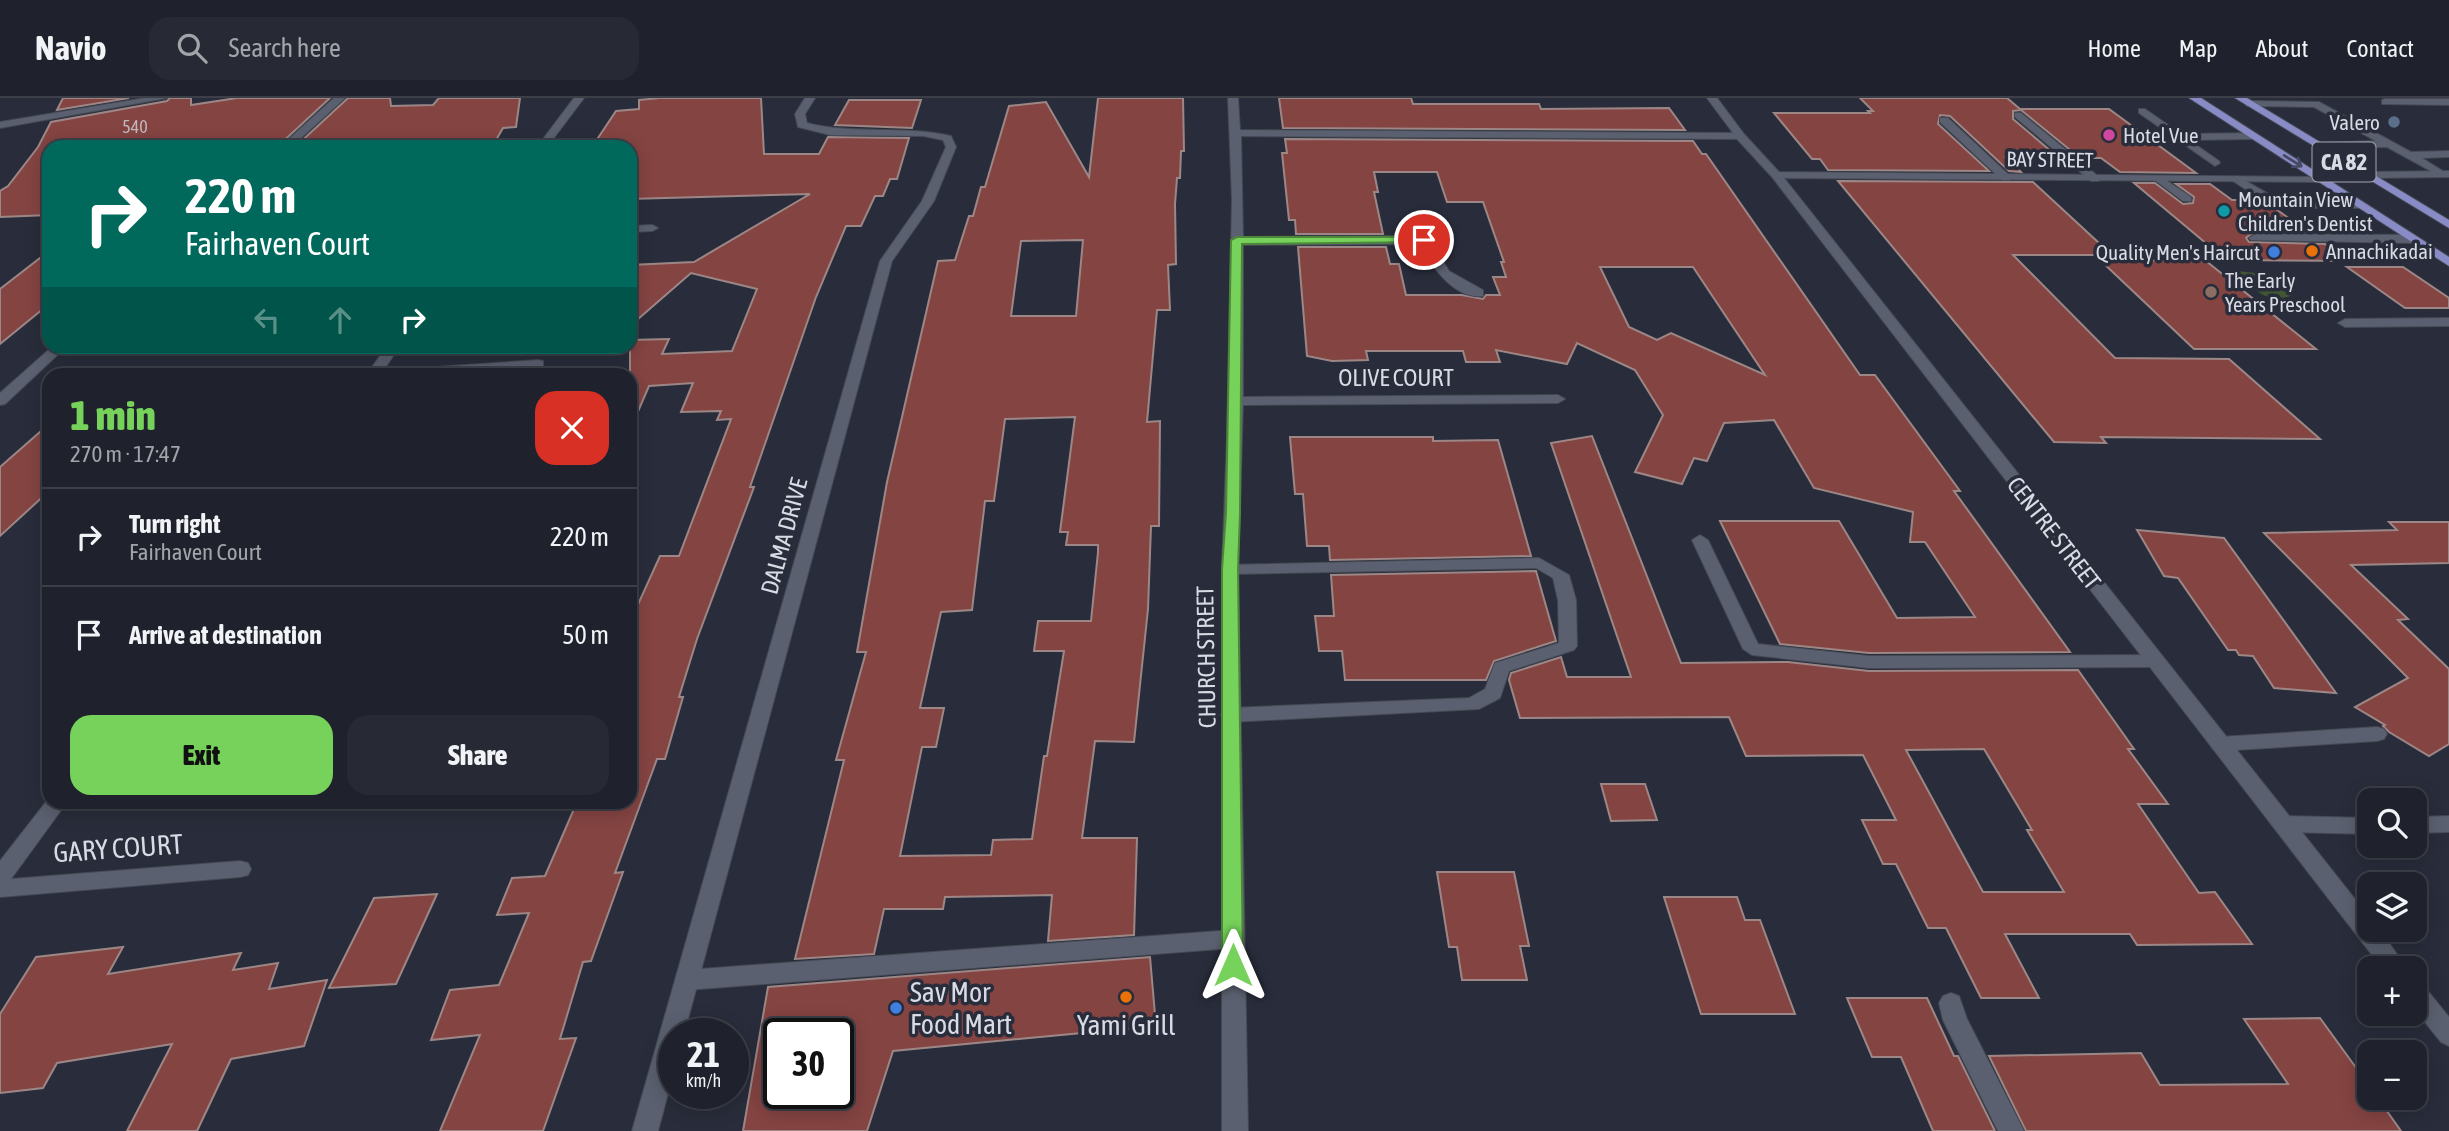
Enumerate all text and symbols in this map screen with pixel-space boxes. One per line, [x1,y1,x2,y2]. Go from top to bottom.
search box [149,17,639,80]
text: Navio [35,29,107,67]
icon: search [173,29,211,67]
text: Search here [229,33,341,63]
text: Home [2087,35,2141,62]
text: Map [2179,35,2217,62]
text: About [2255,35,2308,62]
text: Contact [2346,35,2414,62]
place label: Valero [2330,110,2380,134]
marker: Valero [2386,114,2402,130]
house number: 540 [122,116,148,137]
place label: Hotel Vue [2123,123,2199,147]
marker: Hotel Vue [2101,127,2117,143]
road number: CA 82 [2312,142,2376,181]
street label: BAY STREET [2006,146,2094,172]
one-way arrow [2283,154,2303,168]
text: 220 m [185,167,296,223]
icon: right [70,168,161,259]
place label: Mountain View Children's Dentist [2238,187,2373,235]
marker: Mountain View Children's Dentist [2216,203,2232,219]
pin [1394,210,1454,270]
icon: arrive [1405,221,1443,259]
text: Fairhaven Court [185,225,370,262]
place label: Annachikadai [2326,239,2433,263]
place label: Quality Men's Haircut [2096,240,2260,264]
marker: Annachikadai [2304,243,2320,259]
marker: Quality Men's Haircut [2266,244,2282,260]
place label: The Early Years Preschool [2225,268,2346,316]
marker: The Early Years Preschool [2203,284,2219,300]
icon: left [248,301,286,339]
icon: ahead [321,301,359,339]
icon: right [394,301,432,339]
street label: OLIVE COURT [1338,364,1454,391]
text: 1 min [70,391,156,439]
button: close [535,391,609,465]
text: 270 m · 17:47 [70,441,181,467]
street label: CENTRE STREET [2002,472,2106,595]
street label: DALMA DRIVE [756,475,812,597]
text: Turn right [129,509,220,539]
icon: right [70,518,108,556]
text: 220 m [550,522,609,552]
text: Fairhaven Court [129,539,262,565]
street label: CHURCH STREET [1191,585,1221,728]
icon: arrive [70,616,108,654]
text: Arrive at destination [129,620,322,650]
text: 50 m [562,620,609,650]
button: Exit [70,715,333,795]
button: Share [347,715,609,795]
map controls [2357,788,2427,1110]
button: search [2357,788,2427,858]
street label: GARY COURT [52,828,184,868]
button: layers [2357,872,2427,942]
position arrow [1196,928,1270,1002]
button: + [2357,956,2427,1026]
place label: Sav Mor Food Mart [910,976,1012,1040]
marker: Yami Grill [1118,989,1134,1005]
marker: Sav Mor Food Mart [888,1000,904,1016]
place label: Yami Grill [1077,1009,1176,1041]
speed limit sign: 30 [763,1018,854,1109]
text: 21 [687,1034,720,1074]
button: − [2357,1040,2427,1110]
text: km/h [686,1070,721,1091]

